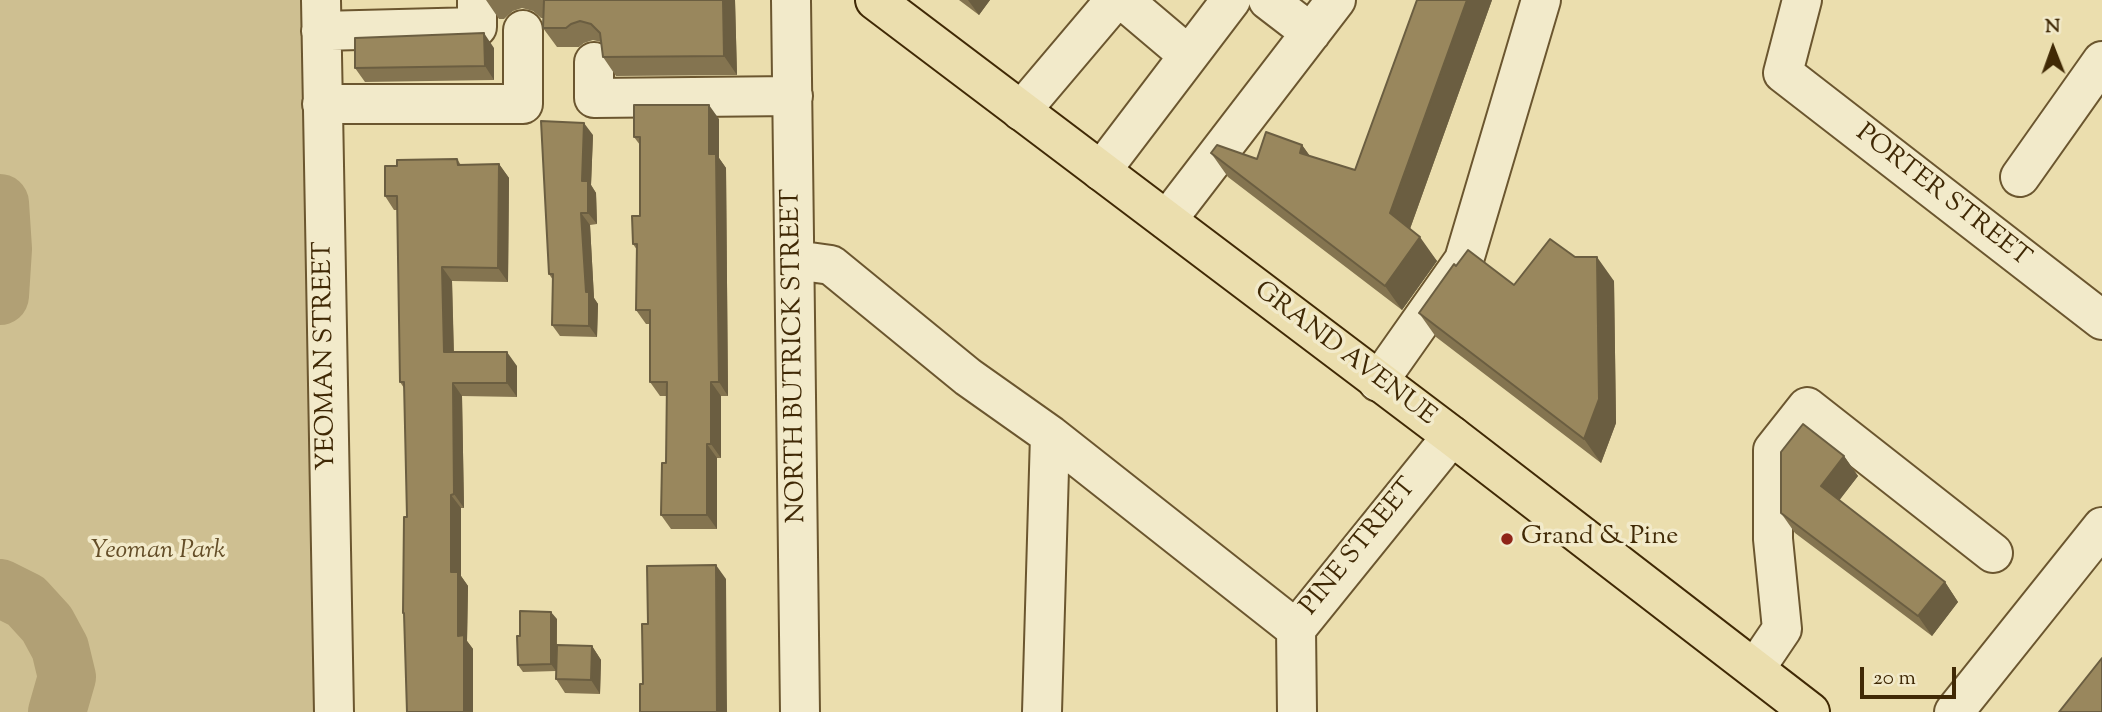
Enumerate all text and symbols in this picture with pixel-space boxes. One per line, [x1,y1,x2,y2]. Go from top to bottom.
north arrow [2018,14,2088,84]
text: N [2045,14,2060,41]
street label: PORTER STREET [1848,119,2036,275]
street label: NORTH BUTRICK STREET [777,189,815,523]
street label: YEOMAN STREET [309,241,345,471]
street label: GRAND AVENUE [1247,276,1441,434]
street label: PINE STREET [1295,473,1425,623]
place label: Grand & Pine [1521,523,1678,555]
marker: Grand & Pine [1499,531,1515,547]
park label: Yeoman Park [91,537,225,569]
scale bar [1864,652,1960,696]
text: 20 m [1873,664,1916,694]

